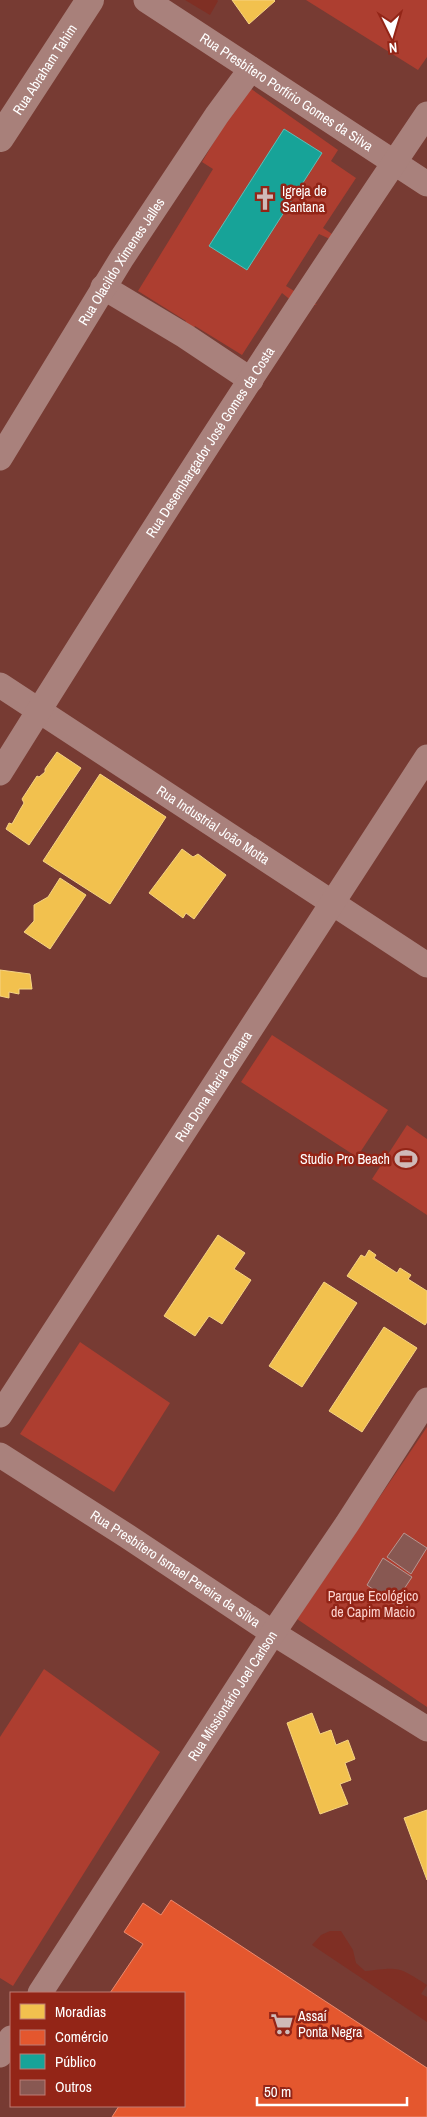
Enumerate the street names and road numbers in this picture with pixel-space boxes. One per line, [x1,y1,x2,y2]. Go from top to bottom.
street label: Rua Abraham Tahim [9,21,81,118]
street label: Rua Presbítero Porfírio Gomes da Silva [197,29,377,156]
street label: Rua Olacildo Ximenes Jalles [74,194,169,329]
street label: Rua Desembargador José Gomes da Costa [142,343,279,541]
street label: Rua Industrial João Motta [153,781,274,869]
street label: Rua Dona Maria Câmara [171,1027,256,1145]
street label: Rua Presbítero Ismael Pereira da Silva [87,1506,264,1631]
street label: Rua Missionário Joel Carlson [184,1627,281,1764]

